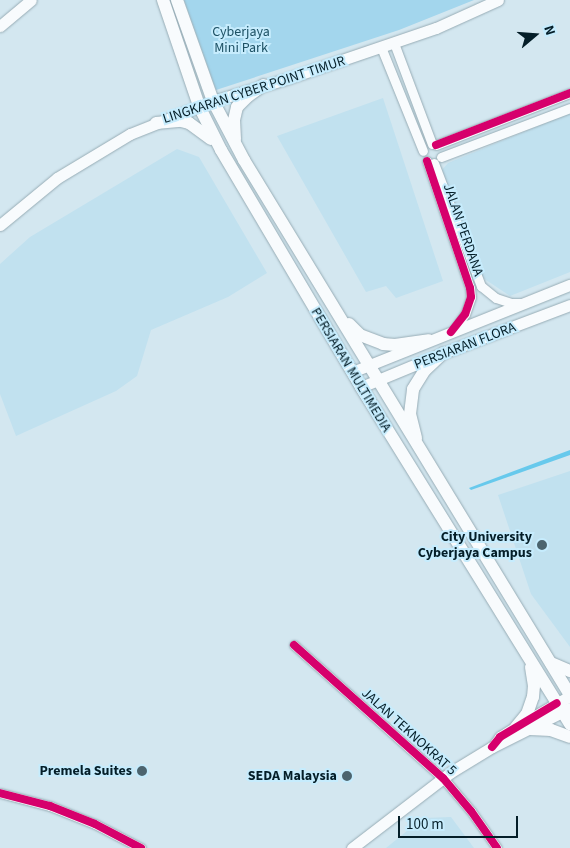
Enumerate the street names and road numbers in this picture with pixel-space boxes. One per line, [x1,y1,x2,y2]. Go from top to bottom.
street label: LINGKARAN CYBER POINT TIMUR [161,53,347,127]
street label: JALAN PERDANA [439,182,487,278]
street label: PERSIARAN MULTIMEDIA [307,305,395,435]
street label: PERSIARAN FLORA [412,319,518,373]
street label: JALAN TEKNOKRAT 5 [358,685,460,779]

